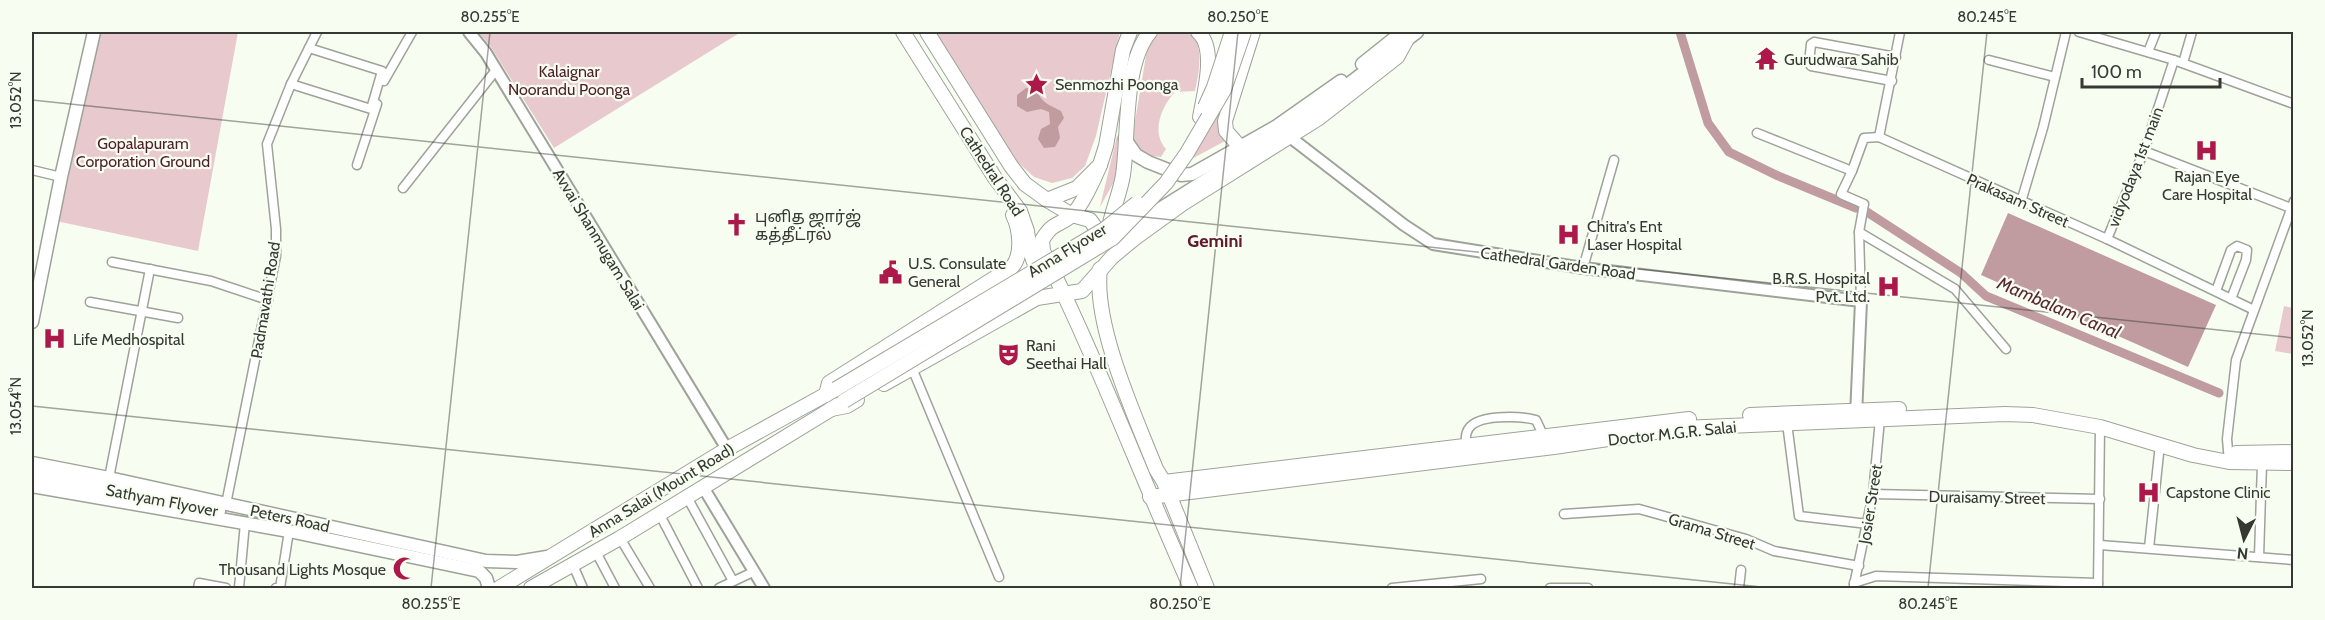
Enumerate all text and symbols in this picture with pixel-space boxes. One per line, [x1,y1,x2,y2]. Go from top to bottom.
text: 80.255°E [460,8,520,26]
text: 80.250°E [1207,8,1269,26]
text: 80.245°E [1957,8,2017,26]
temple icon: Gurudwara Sahib [1753,46,1779,72]
place label: Gurudwara Sahib [1784,50,1899,69]
scale bar [2082,51,2220,89]
text: 100 m [2091,61,2142,83]
park label: Kalaignar Noorandu Poonga [508,62,630,99]
text: 13.052°N [7,71,25,129]
place icon: Senmozhi Poonga [1024,71,1050,97]
place label: Senmozhi Poonga [1055,75,1179,94]
street label: vidyodaya 1st main [2104,104,2167,230]
street label: Cathedral Road [956,123,1028,220]
park label: Gopalapuram Corporation Ground [76,134,210,171]
hospital icon: Rajan Eye Care Hospital [2194,138,2220,164]
street label: Avvai Shanmugam Salai [549,165,648,313]
place label: Rajan Eye Care Hospital [2162,167,2252,204]
street label: Prakasam Street [1964,170,2072,232]
place label: புனித ஜார்ஜ் கத்தீட்ரல் [755,207,861,245]
church icon: புனித ஜார்ஜ் கத்தீட்ரல் [724,212,750,238]
place label: Chitra's Ent Laser Hospital [1587,217,1682,254]
street label: Anna Flyover [1024,219,1111,281]
hospital icon: Chitra's Ent Laser Hospital [1556,222,1582,248]
district label: Gemini [1187,230,1243,252]
street label: Padmavathi Road [247,240,284,360]
street label: Cathedral Garden Road [1479,243,1637,284]
place label: U.S. Consulate General [908,254,1006,291]
public building icon: U.S. Consulate General [877,259,903,285]
place label: B.R.S. Hospital Pvt. Ltd. [1772,269,1870,306]
water label: Mambalam Canal [1993,272,2125,344]
hospital icon: B.R.S. Hospital Pvt. Ltd. [1875,274,1901,300]
text: 13.052°N [2299,309,2317,367]
hospital icon: Life Medhospital [42,326,68,352]
place label: Life Medhospital [73,330,185,349]
place label: Rani Seethai Hall [1026,336,1107,373]
theatre icon: Rani Seethai Hall [995,341,1021,367]
text: 13.054°N [7,377,25,435]
street label: Doctor M.G.R. Salai [1607,417,1737,450]
street label: Anna Salai (Mount Road) [585,439,738,542]
street label: Josier Street [1855,462,1886,546]
hospital icon: Capstone Clinic [2135,479,2161,505]
street label: Sathyam Flyover [104,480,220,521]
place label: Capstone Clinic [2166,483,2271,502]
street label: Duraisamy Street [1928,487,2046,508]
street label: Peters Road [248,501,331,536]
street label: Grama Street [1666,509,1758,554]
north arrow [2214,509,2274,569]
text: N [2236,543,2249,563]
mosque icon: Thousand Lights Mosque [391,556,417,582]
place label: Thousand Lights Mosque [219,560,386,579]
text: 80.255°E [401,595,461,613]
text: 80.250°E [1149,595,1211,613]
text: 80.245°E [1898,595,1958,613]

